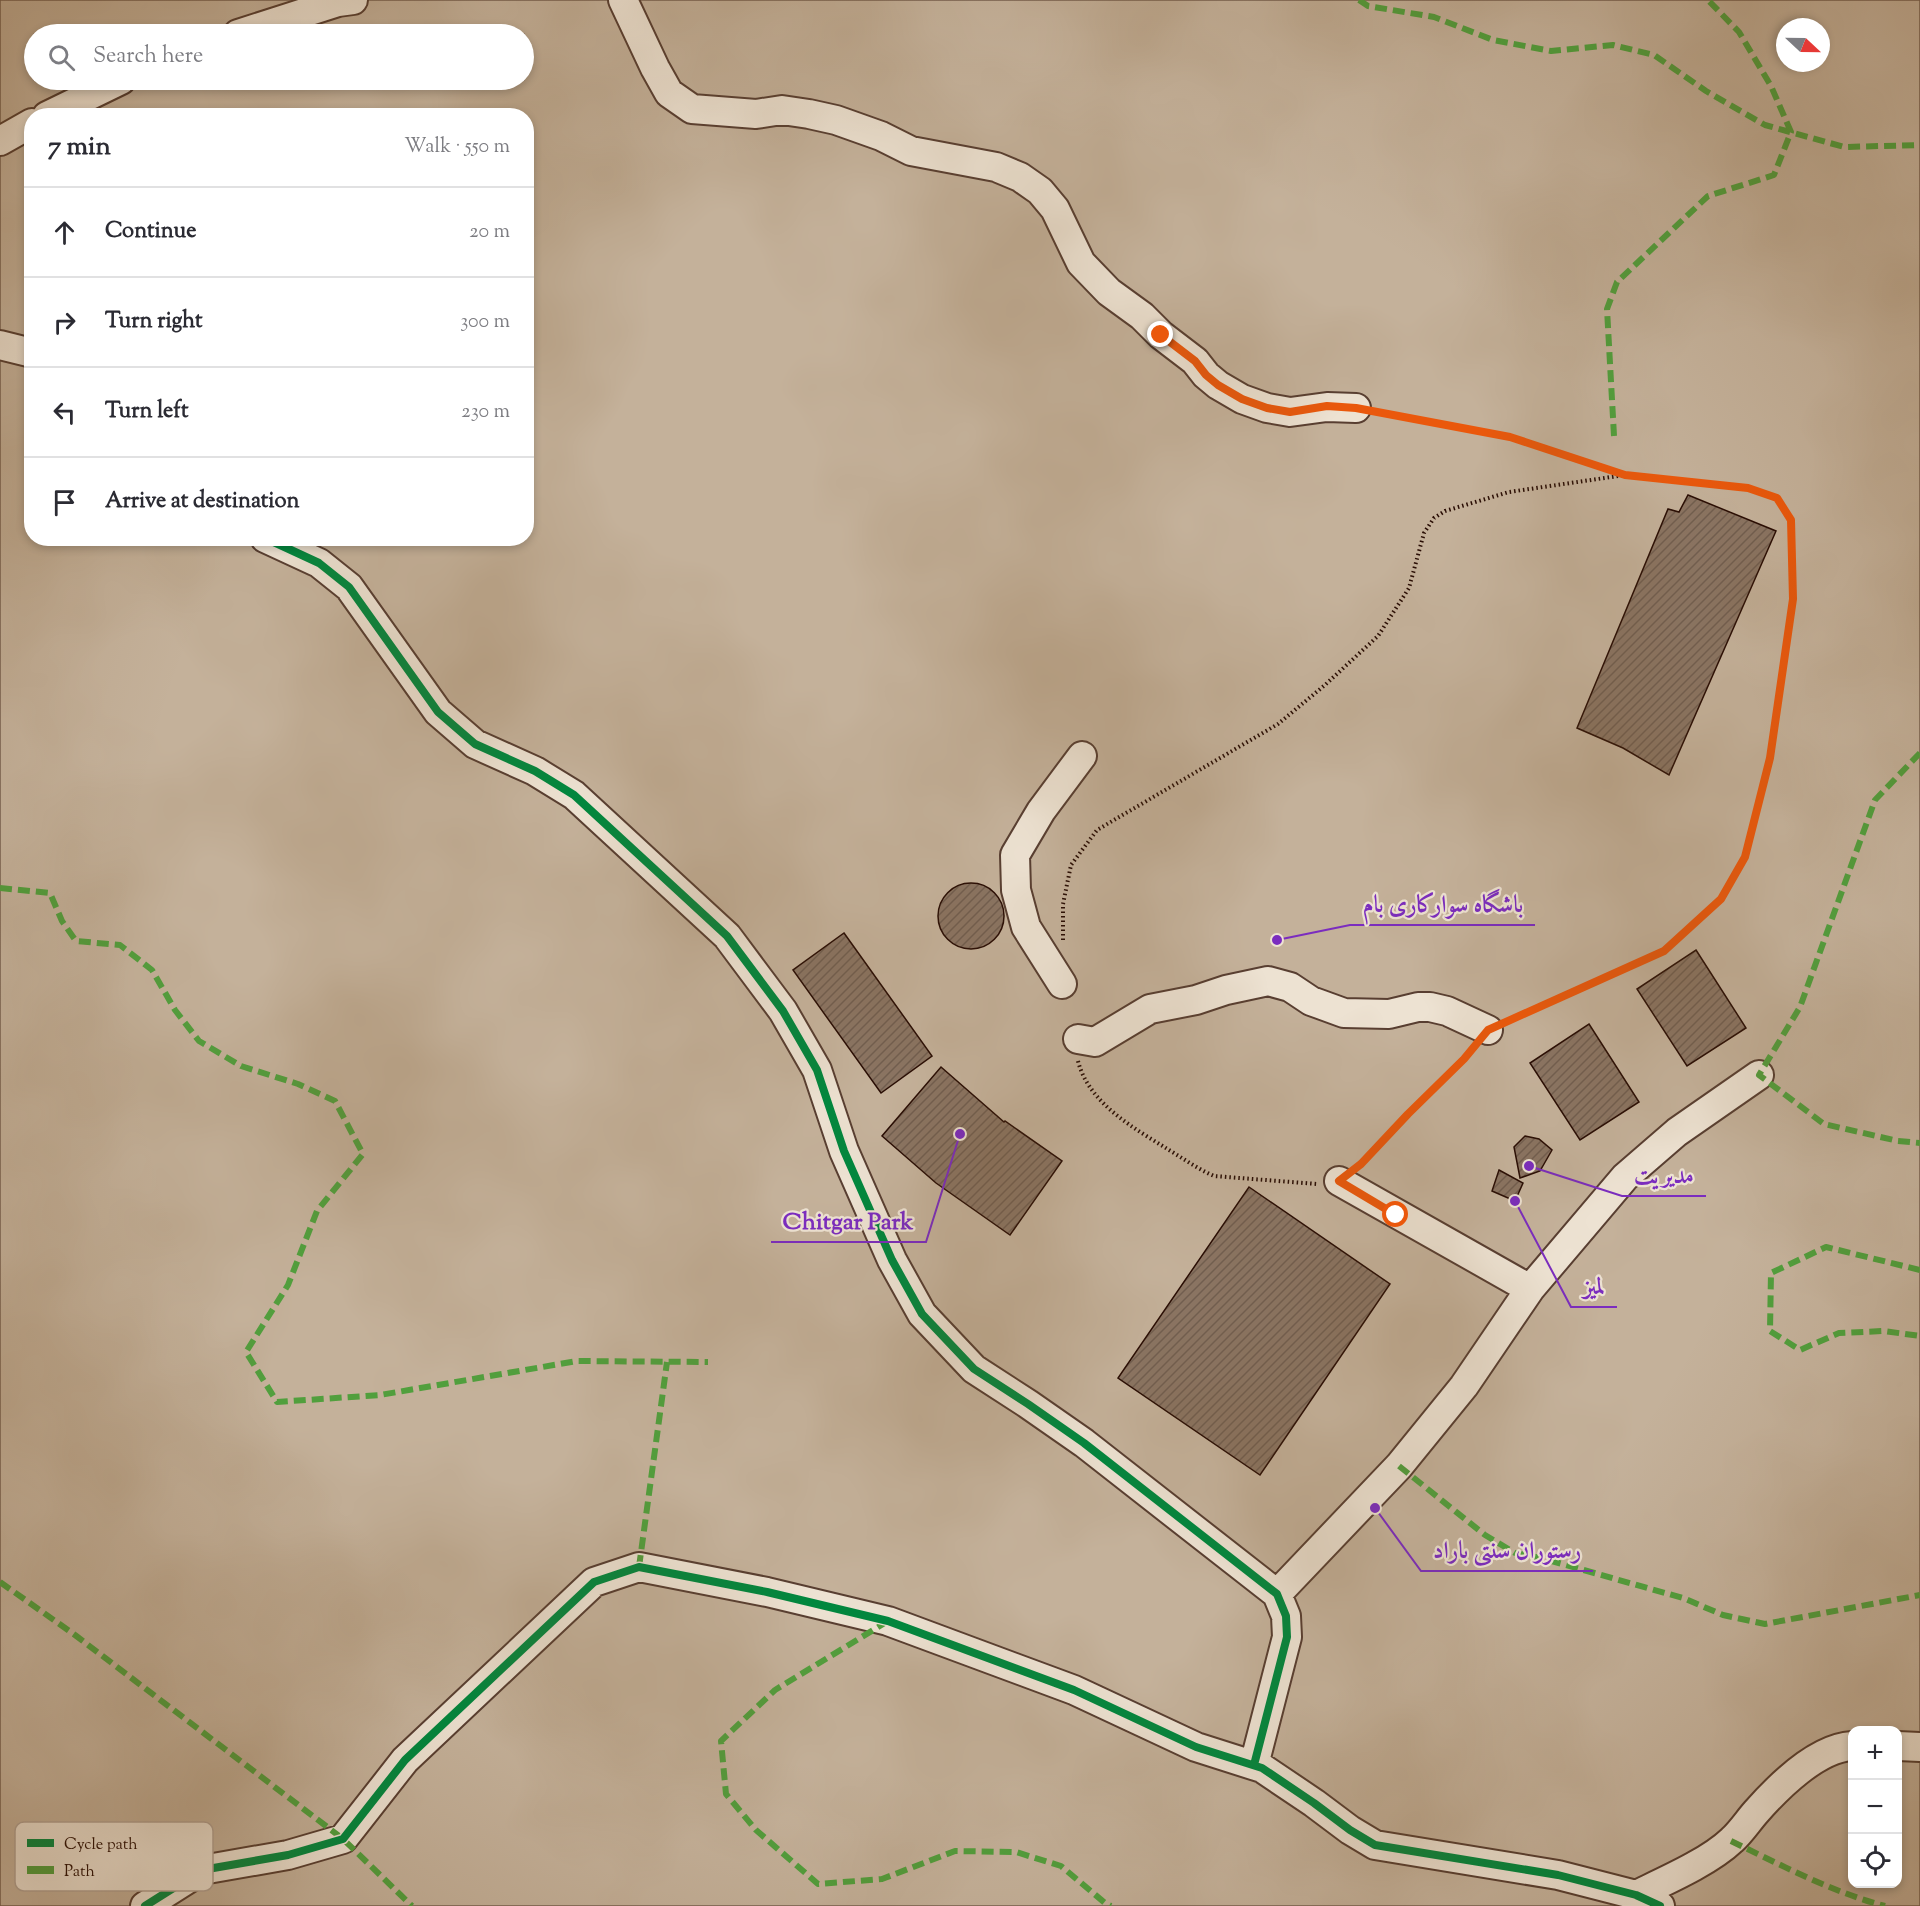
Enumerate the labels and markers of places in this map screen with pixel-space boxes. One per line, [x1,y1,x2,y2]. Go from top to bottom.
callout: باشگاه سوارکاری بام [1350,883,1535,925]
callout: مدیریت [1622,1154,1706,1196]
callout: Chitgar Park [771,1200,926,1242]
callout: لمیز [1571,1265,1617,1307]
callout: رستوران سنتی باراد [1421,1529,1593,1571]

